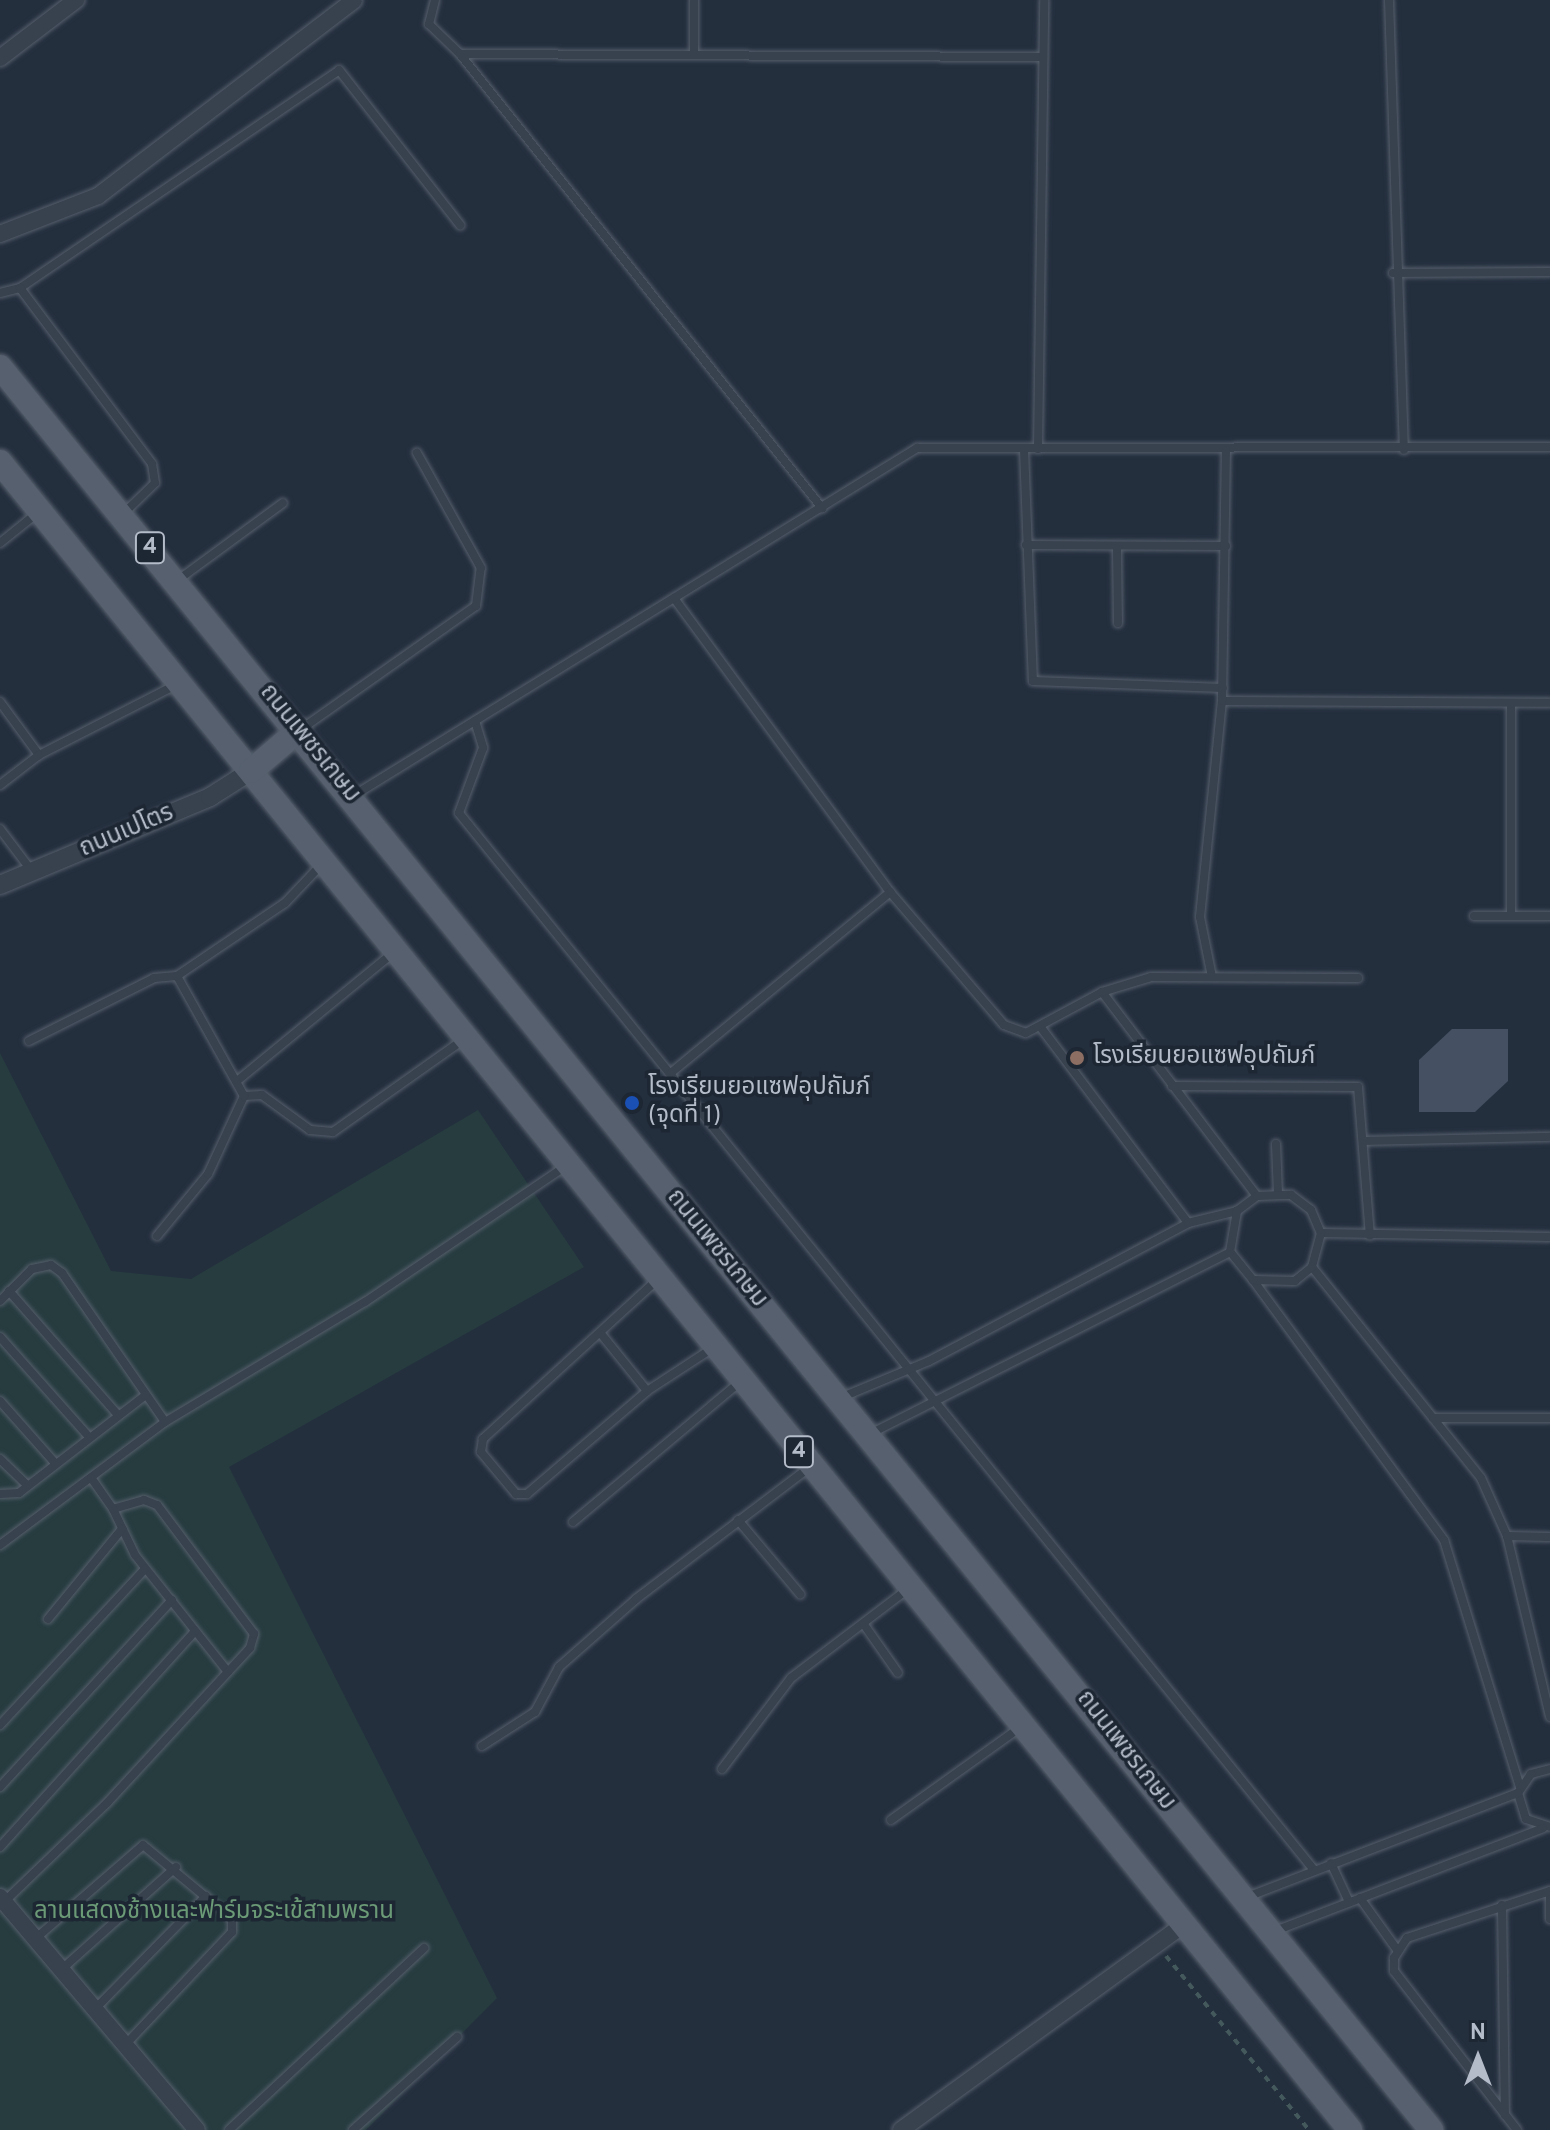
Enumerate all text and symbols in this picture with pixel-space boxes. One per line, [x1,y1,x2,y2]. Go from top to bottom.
road number: 4 [134,530,166,566]
street label: ถนนเพชรเกษม [253,679,365,809]
street label: ถนนเปโตร [76,799,178,865]
place label: โรงเรียนยอแซฟอุปถัมภ์ [1093,1044,1315,1072]
marker: โรงเรียนยอแซฟอุปถัมภ์ [1068,1049,1086,1067]
place label: โรงเรียนยอแซฟอุปถัมภ์ (จุดที่ 1) [648,1075,870,1131]
marker: โรงเรียนยอแซฟอุปถัมภ์ (จุดที่ 1) [623,1094,641,1112]
street label: ถนนเพชรเกษม [660,1184,772,1314]
road number: 4 [783,1434,815,1470]
street label: ถนนเพชรเกษม [1069,1686,1181,1816]
park label: ลานแสดงช้างและฟาร์มจระเข้สามพราน [34,1899,394,1927]
north arrow [1438,2018,1518,2098]
text: N [1470,2020,1486,2047]

